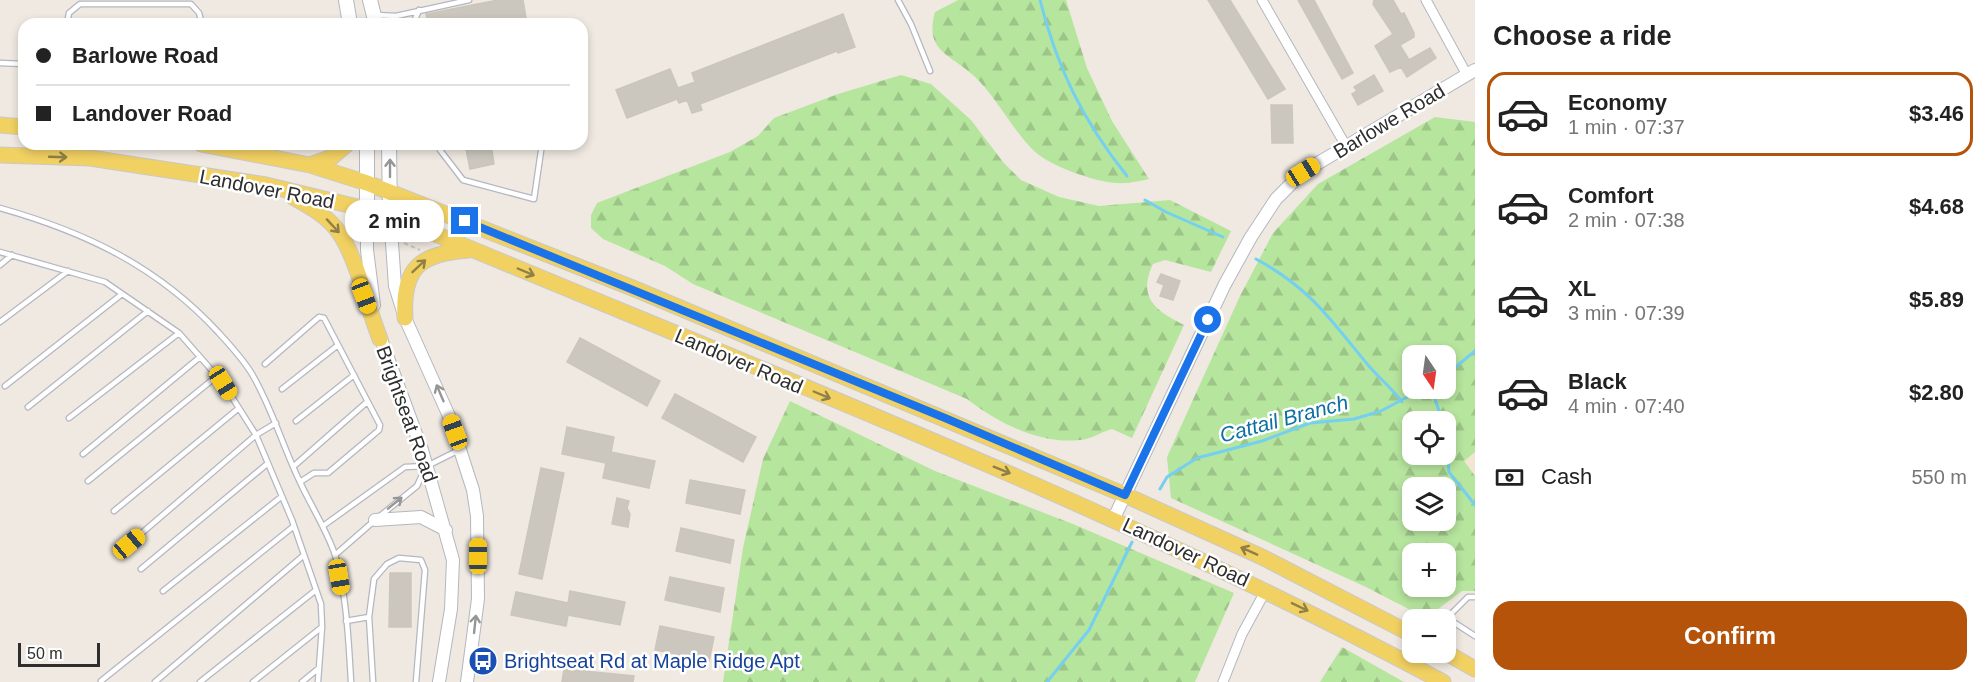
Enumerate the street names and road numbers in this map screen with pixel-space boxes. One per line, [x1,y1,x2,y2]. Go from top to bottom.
street label: Barlowe Road [1329,79,1449,163]
street label: Landover Road [198,165,336,213]
street label: Landover Road [672,324,806,398]
street label: Brightseat Road [372,343,442,485]
street label: Landover Road [1119,513,1253,591]

